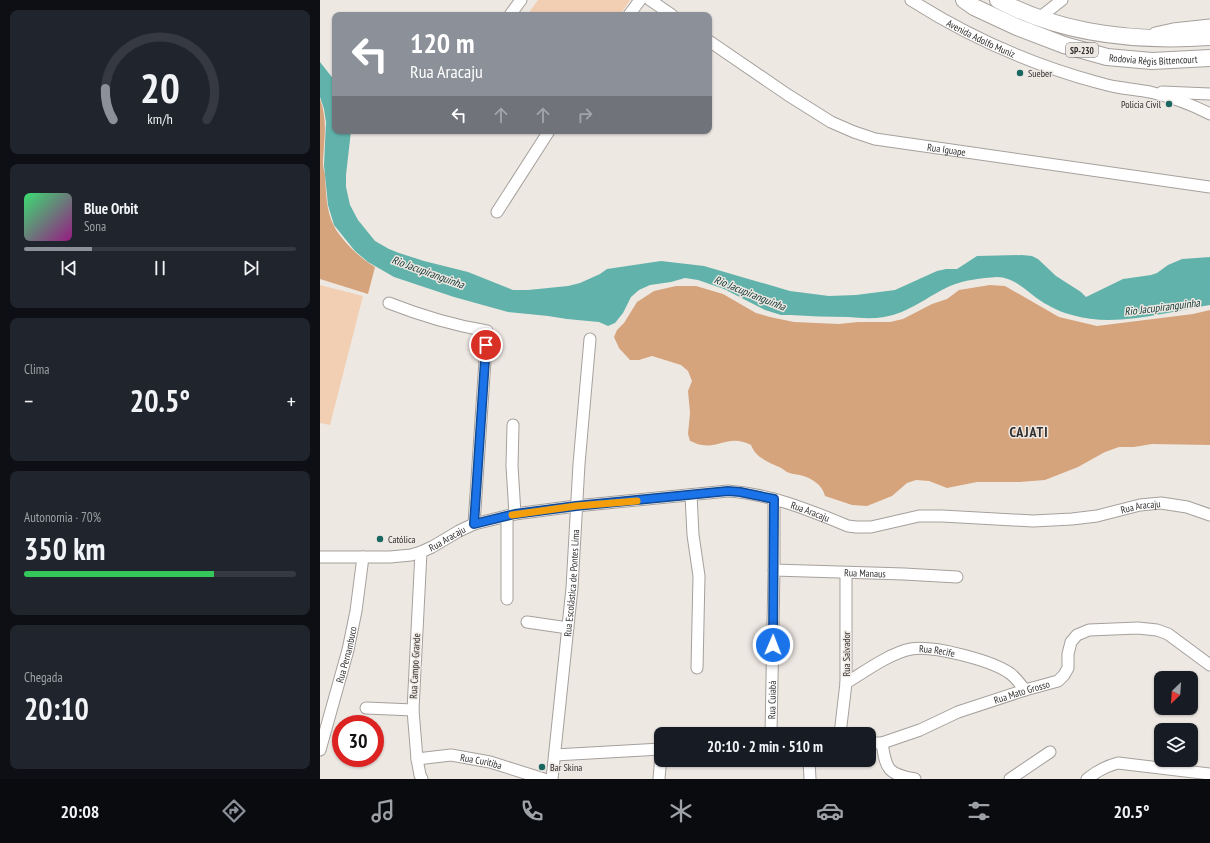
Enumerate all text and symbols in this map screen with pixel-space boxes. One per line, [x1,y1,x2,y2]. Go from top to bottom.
street label: Avenida Adolfo Muniz [944,16,1018,60]
text: 120 m [410,24,474,61]
icon: left [344,28,396,80]
road number: SP-230 [1066,43,1098,57]
street label: Rodovia Régis Bittencourt [1108,51,1198,68]
text: Rua Aracaju [410,60,483,83]
text: 20 [140,61,180,114]
place label: Sueber [1028,67,1052,80]
marker: Sueber [1015,68,1025,78]
place label: Policia Civil [1121,98,1162,111]
marker: Policia Civil [1164,99,1174,109]
icon: left [448,104,470,126]
icon: ahead [490,104,512,126]
icon: ahead [532,104,554,126]
icon: right [574,104,596,126]
text: km/h [147,108,173,127]
street label: Rua Iguape [926,140,967,158]
text: Blue Orbit [84,199,138,218]
text: Sona [84,218,106,235]
water label: Rio Jacupiranguinha [390,252,467,292]
icon: previous [58,257,80,279]
icon: pause [149,257,171,279]
icon: next [240,257,262,279]
water label: Rio Jacupiranguinha [712,272,788,314]
water label: Rio Jacupiranguinha [1123,295,1201,319]
pin [469,328,503,362]
icon: arrive [475,334,497,356]
text: Clima [24,361,49,378]
text: 20.5° [130,381,190,420]
text: − [24,387,33,415]
text: + [287,387,296,415]
district label: CAJATI [1010,423,1048,441]
street label: Rua Aracaju [1119,497,1161,516]
street label: Rua Aracaju [789,498,832,524]
text: Autonomia · 70% [24,509,101,526]
street label: Rua Aracaju [427,522,467,554]
text: 350 km [24,529,105,568]
street label: Rua Escolástica de Pontes Lima [560,529,582,637]
place label: Católica [388,533,416,546]
marker: Católica [375,534,385,544]
street label: Rua Manaus [844,566,887,580]
position arrow [752,624,794,666]
street label: Rua Pernambuco [333,625,359,684]
street label: Rua Salvador [840,631,853,677]
street label: Rua Campo Grande [407,633,423,699]
street label: Rua Recife [919,642,956,659]
text: Chegada [24,669,63,686]
north arrow [1154,671,1198,715]
map controls [1154,671,1198,767]
street label: Rua Mato Grosso [992,677,1051,706]
street label: Rua Cuiabá [765,681,778,719]
text: 20:10 [24,689,89,728]
speed limit sign: 30 [332,715,384,767]
button: layers [1154,723,1198,767]
text: 20:10 · 2 min · 510 m [707,737,823,756]
street label: Rua Curitiba [459,750,504,772]
place label: Bar Skina [550,761,582,774]
marker: Bar Skina [537,762,547,772]
icon: directions [220,797,248,825]
icon: music [369,797,397,825]
icon: phone [518,797,546,825]
icon: climate [667,797,695,825]
icon: car [816,797,844,825]
icon: filters [965,797,993,825]
text: 20:08 [60,800,99,823]
text: 20.5° [1113,800,1150,823]

